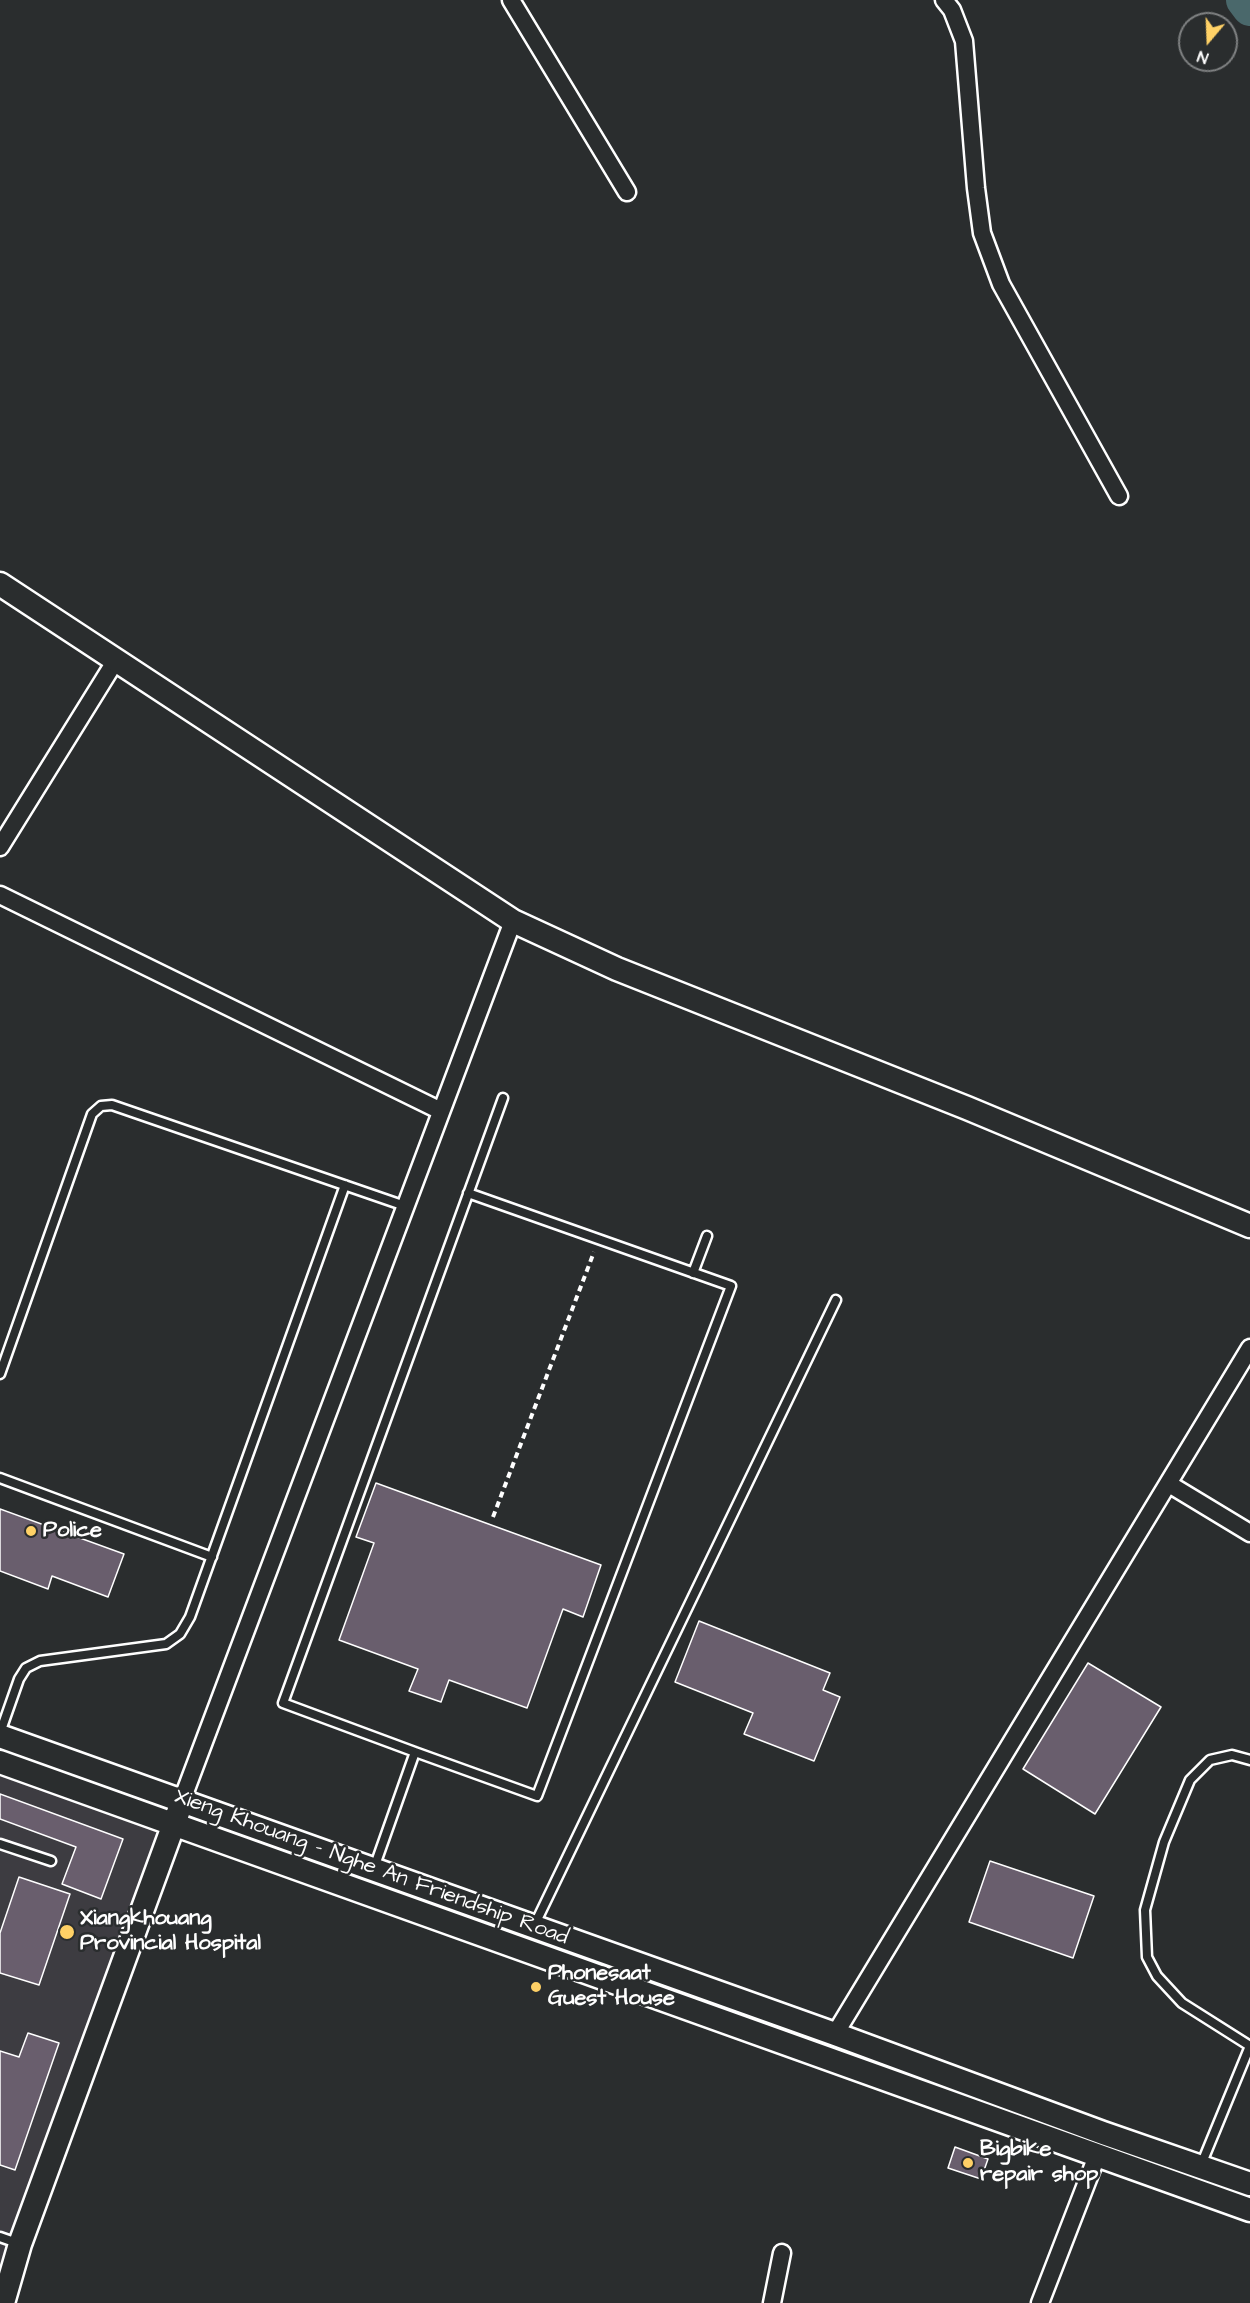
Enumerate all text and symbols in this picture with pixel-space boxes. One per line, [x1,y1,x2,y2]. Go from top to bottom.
north arrow [1178,12,1238,72]
text: N [1194,45,1211,69]
place label: Police [43,1518,102,1544]
marker: Police [24,1524,38,1538]
street label: Xieng Khouang - Nghe An Friendship Road [170,1784,572,1952]
place label: Xiangkhouang Provincial Hospital [80,1906,261,1958]
marker: Xiangkhouang Provincial Hospital [58,1923,76,1941]
place label: Phonesaat Guest House [548,1961,675,2012]
marker: Phonesaat Guest House [529,1980,543,1994]
place label: Bigbike repair shop [980,2137,1098,2188]
marker: Bigbike repair shop [961,2156,975,2170]

